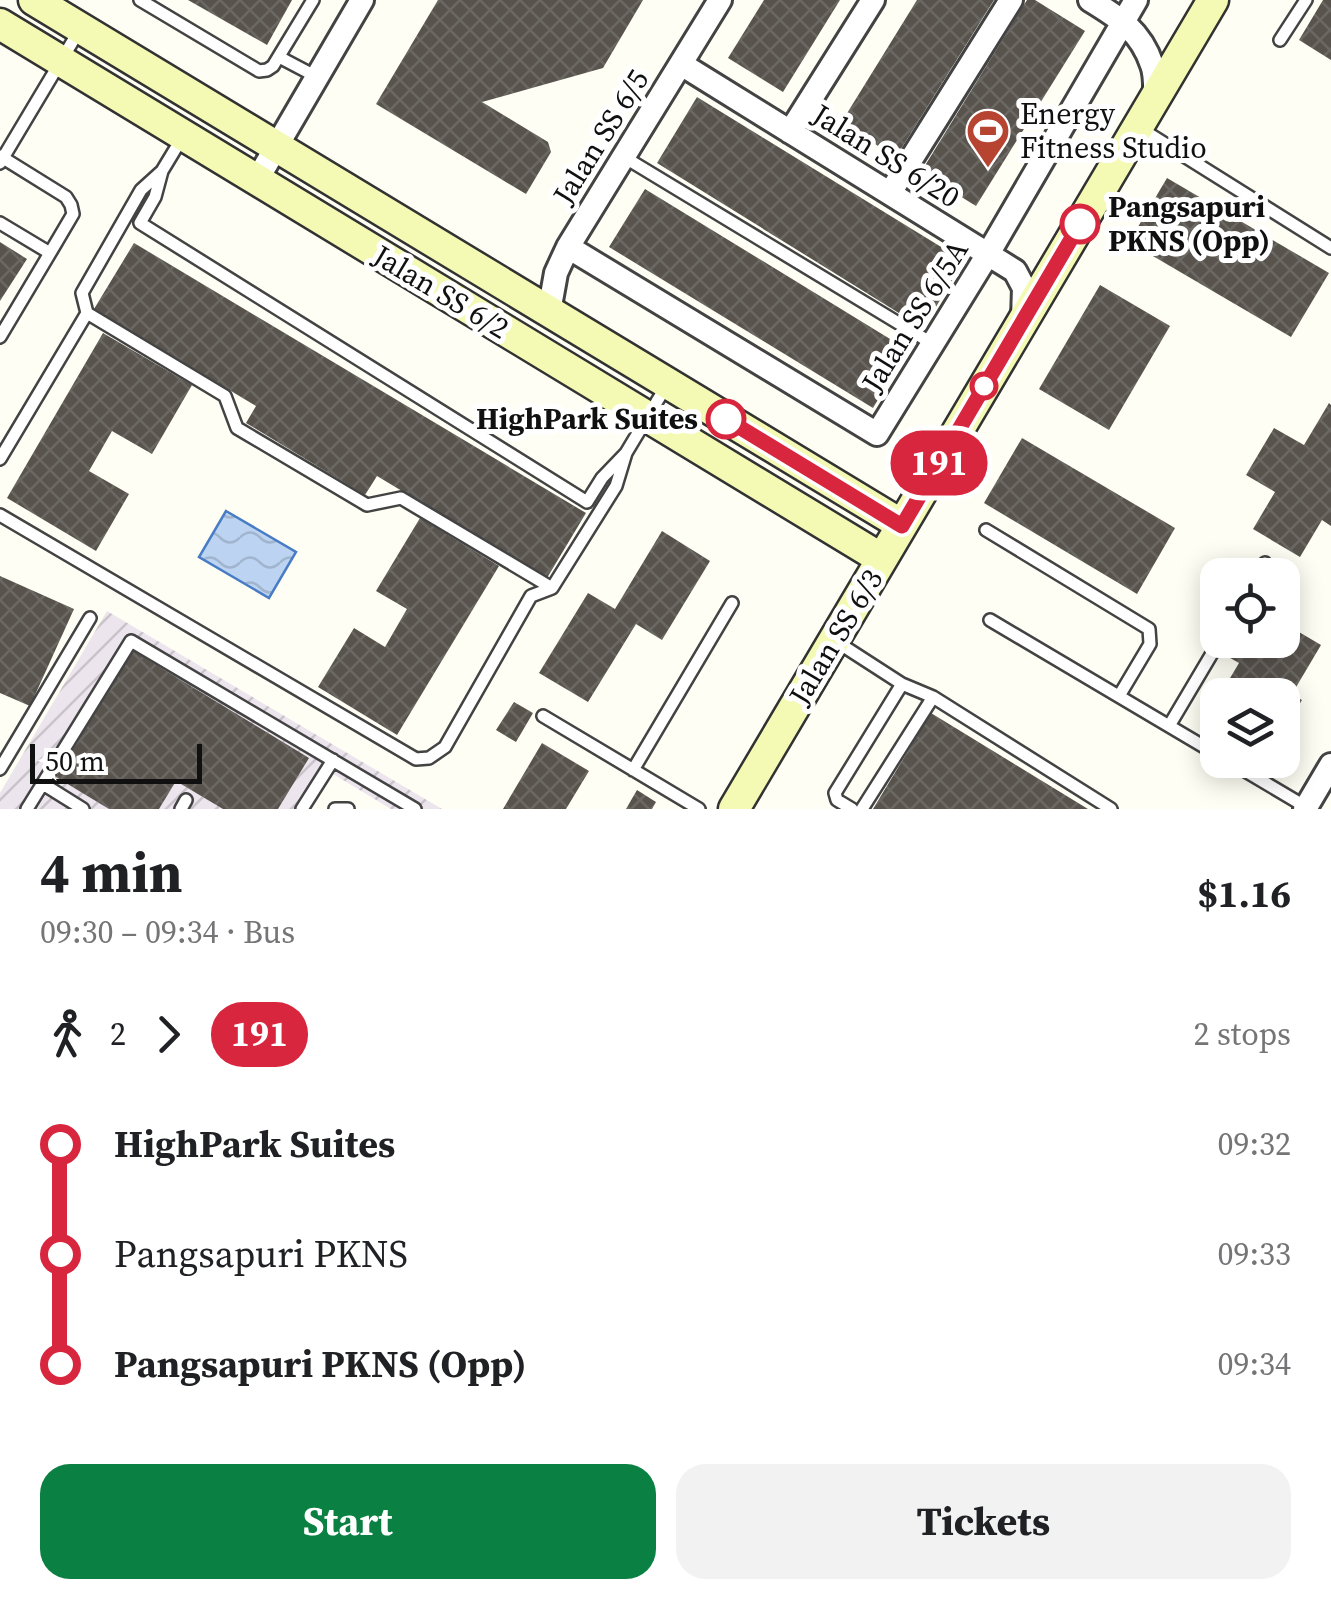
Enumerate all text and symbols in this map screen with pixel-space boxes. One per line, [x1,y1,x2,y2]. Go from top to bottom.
street label: Jalan SS 6/5 [542,61,658,213]
street label: Jalan SS 6/20 [804,93,968,217]
place label: Energy Fitness Studio [1020,93,1207,168]
sports icon: Energy Fitness Studio [965,108,1011,169]
place label: Pangsapuri PKNS (Opp) [1108,186,1270,261]
marker: Pangsapuri PKNS (Opp) [1061,205,1099,243]
street label: Jalan SS 6/5A [851,232,978,400]
street label: Jalan SS 6/2 [365,234,517,348]
unlabelled marker [971,373,997,399]
place label: HighPark Suites [476,398,698,439]
marker: HighPark Suites [707,400,745,438]
line badge: 191 [882,430,996,496]
text: 191 [911,439,967,487]
map controls [1200,558,1300,778]
button: locate [1200,558,1300,658]
street label: Jalan SS 6/3 [778,561,892,713]
button: layers [1200,678,1300,778]
scale bar [30,739,202,784]
text: 50 m [45,742,105,780]
text: 4 min [40,835,183,910]
text: $1.16 [1197,868,1291,920]
text: 09:30 – 09:34 · Bus [40,910,295,954]
icon: walk [40,1007,95,1062]
icon: forward [141,1007,196,1062]
text: 191 [231,1010,288,1058]
text: 2 [110,1012,126,1056]
text: 2 stops [1193,1012,1291,1056]
text: HighPark Suites [114,1118,395,1170]
text: 09:32 [1217,1122,1291,1166]
text: Pangsapuri PKNS [114,1228,408,1280]
text: 09:33 [1217,1232,1291,1276]
text: Pangsapuri PKNS (Opp) [114,1338,527,1390]
text: 09:34 [1217,1342,1291,1386]
button: Start [40,1464,656,1579]
button: Tickets [676,1464,1291,1579]

